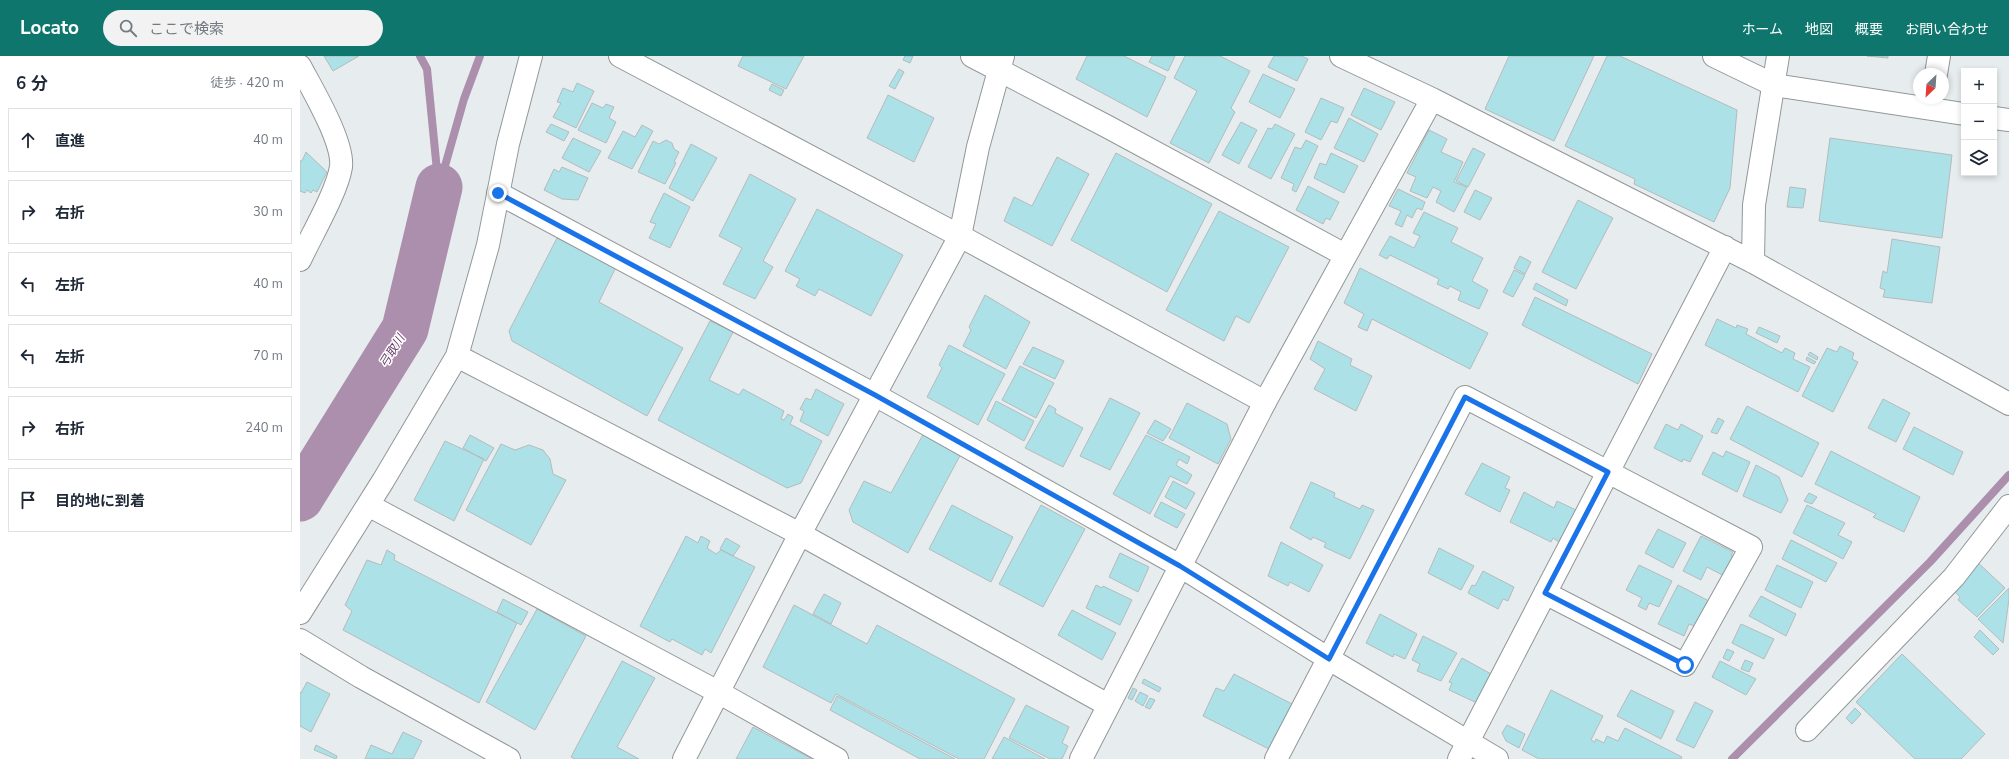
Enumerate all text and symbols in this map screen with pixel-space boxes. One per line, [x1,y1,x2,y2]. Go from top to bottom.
search box [103,10,383,46]
text: Locato [20,15,79,41]
icon: search [117,17,139,39]
text: ここで検索 [149,19,224,39]
text: ホーム [1741,20,1783,39]
text: 地図 [1805,20,1833,39]
text: 概要 [1855,20,1883,39]
text: お問い合わせ [1905,20,1989,39]
north arrow [1913,68,1949,104]
map controls [1961,68,1997,176]
button: + [1961,68,1997,104]
text: 6 分 [16,72,48,95]
text: 徒歩 · 420 m [210,74,284,92]
button: − [1961,104,1997,140]
icon: ahead [17,129,39,151]
text: 直進 [55,131,85,151]
text: 40 m [253,131,283,149]
button: layers [1961,140,1997,176]
route end [489,184,507,202]
icon: right [17,201,39,223]
text: 右折 [55,203,85,223]
text: 30 m [253,203,283,221]
icon: left [17,273,39,295]
text: 左折 [55,275,85,295]
text: 40 m [253,275,283,293]
water label: 弓取川 [376,330,409,371]
icon: left [17,345,39,367]
text: 左折 [55,347,85,367]
text: 70 m [253,347,283,365]
icon: right [17,417,39,439]
text: 右折 [55,419,85,439]
text: 240 m [245,419,283,437]
icon: arrive [17,489,39,511]
text: 目的地に到着 [55,491,145,511]
route start [1676,656,1694,674]

